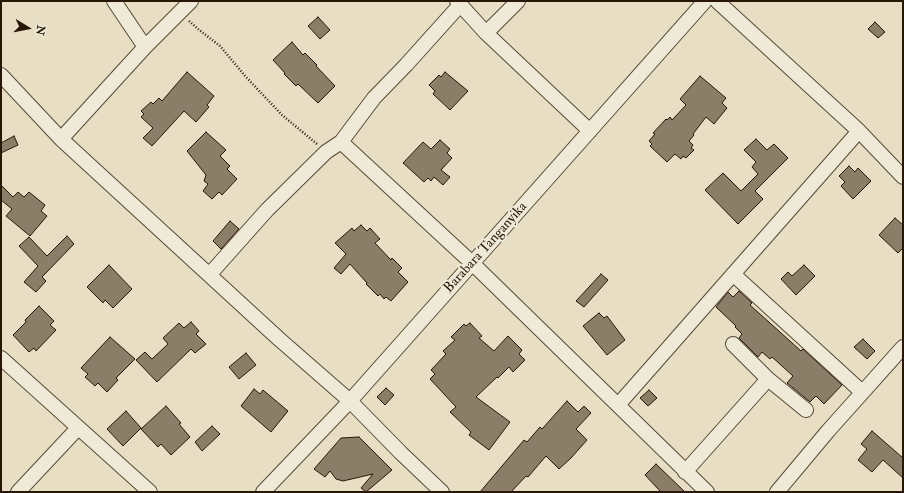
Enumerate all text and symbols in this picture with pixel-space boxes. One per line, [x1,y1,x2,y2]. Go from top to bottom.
north arrow [8,8,48,48]
text: N [33,24,48,36]
street label: Barabara Tanganyika [441,199,531,297]

